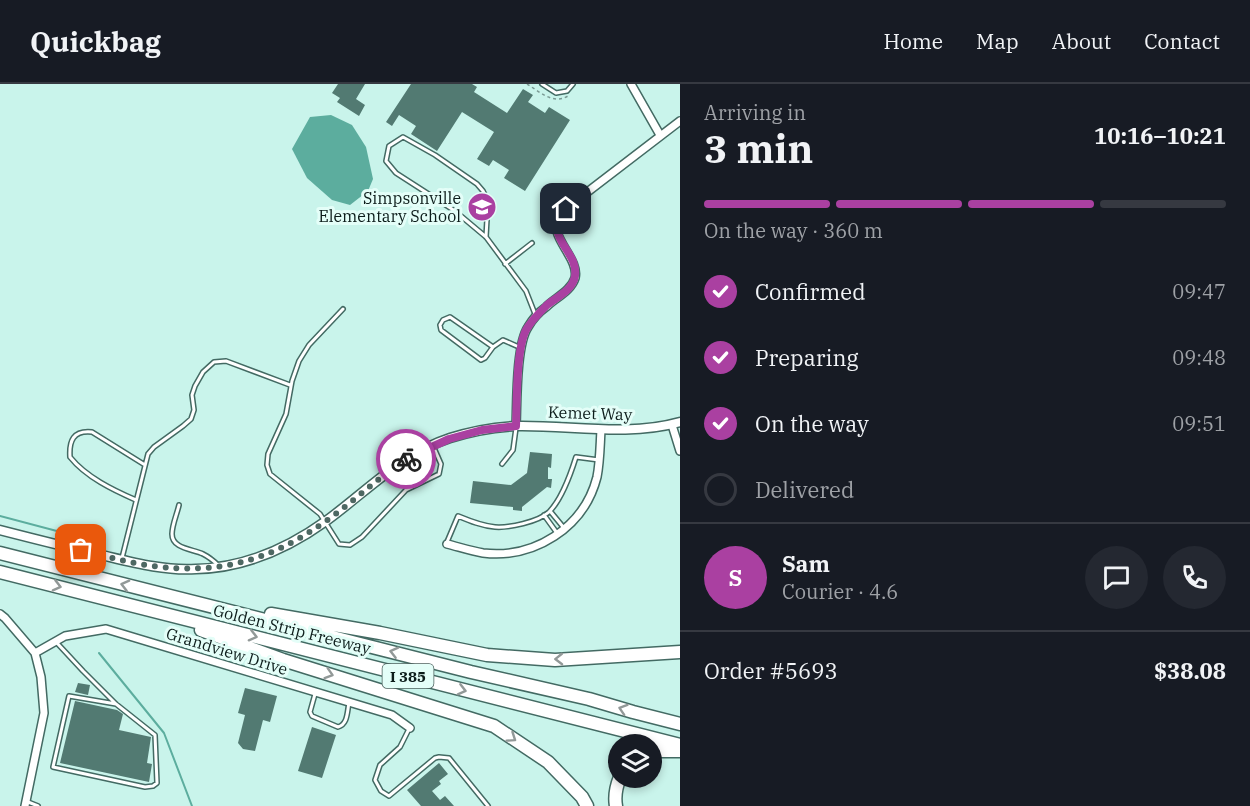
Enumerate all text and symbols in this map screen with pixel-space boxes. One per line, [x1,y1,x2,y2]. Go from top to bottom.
text: Quickbag [30,23,161,60]
text: Home [883,27,943,55]
text: Map [976,27,1019,55]
text: About [1052,27,1111,55]
text: Contact [1144,27,1220,55]
text: Arriving in [704,99,806,126]
text: 10:16–10:21 [1094,121,1226,150]
text: 3 min [704,123,813,174]
pin [540,183,591,234]
place label: Simpsonville Elementary School [318,188,461,226]
school or university icon: Simpsonville Elementary School [466,191,498,223]
icon: home [549,192,582,225]
text: On the way · 360 m [704,217,883,244]
icon: check [704,275,737,308]
text: Confirmed [755,277,866,306]
text: 09:47 [1172,278,1226,305]
icon: check [704,341,737,374]
text: Preparing [755,343,859,372]
text: 09:48 [1172,344,1226,371]
street label: Kemet Way [548,402,633,424]
icon: check [704,407,737,440]
text: On the way [755,409,869,438]
text: 09:51 [1172,410,1226,437]
courier [376,429,436,489]
icon: bike [390,443,423,476]
text: Delivered [755,475,854,504]
pin [55,524,106,575]
icon: bag [64,533,97,566]
button: chat [1085,546,1148,609]
button: phone [1163,546,1226,609]
text: Sam [782,549,830,578]
text: S [729,563,742,592]
one-way arrow [52,578,62,591]
text: Courier · 4.6 [782,578,898,605]
one-way arrow [120,579,130,592]
street label: Golden Strip Freeway [211,600,373,658]
street label: Grandview Drive [164,623,290,679]
one-way arrow [248,628,258,641]
one-way arrow [389,647,399,660]
one-way arrow [554,653,563,666]
text: Order #5693 [704,656,838,685]
text: $38.08 [1154,656,1226,685]
road number: I 385 [382,664,434,688]
one-way arrow [323,667,334,679]
one-way arrow [457,682,467,695]
one-way arrow [618,704,629,717]
one-way arrow [506,731,517,742]
map controls [608,734,662,788]
button: layers [608,734,662,788]

